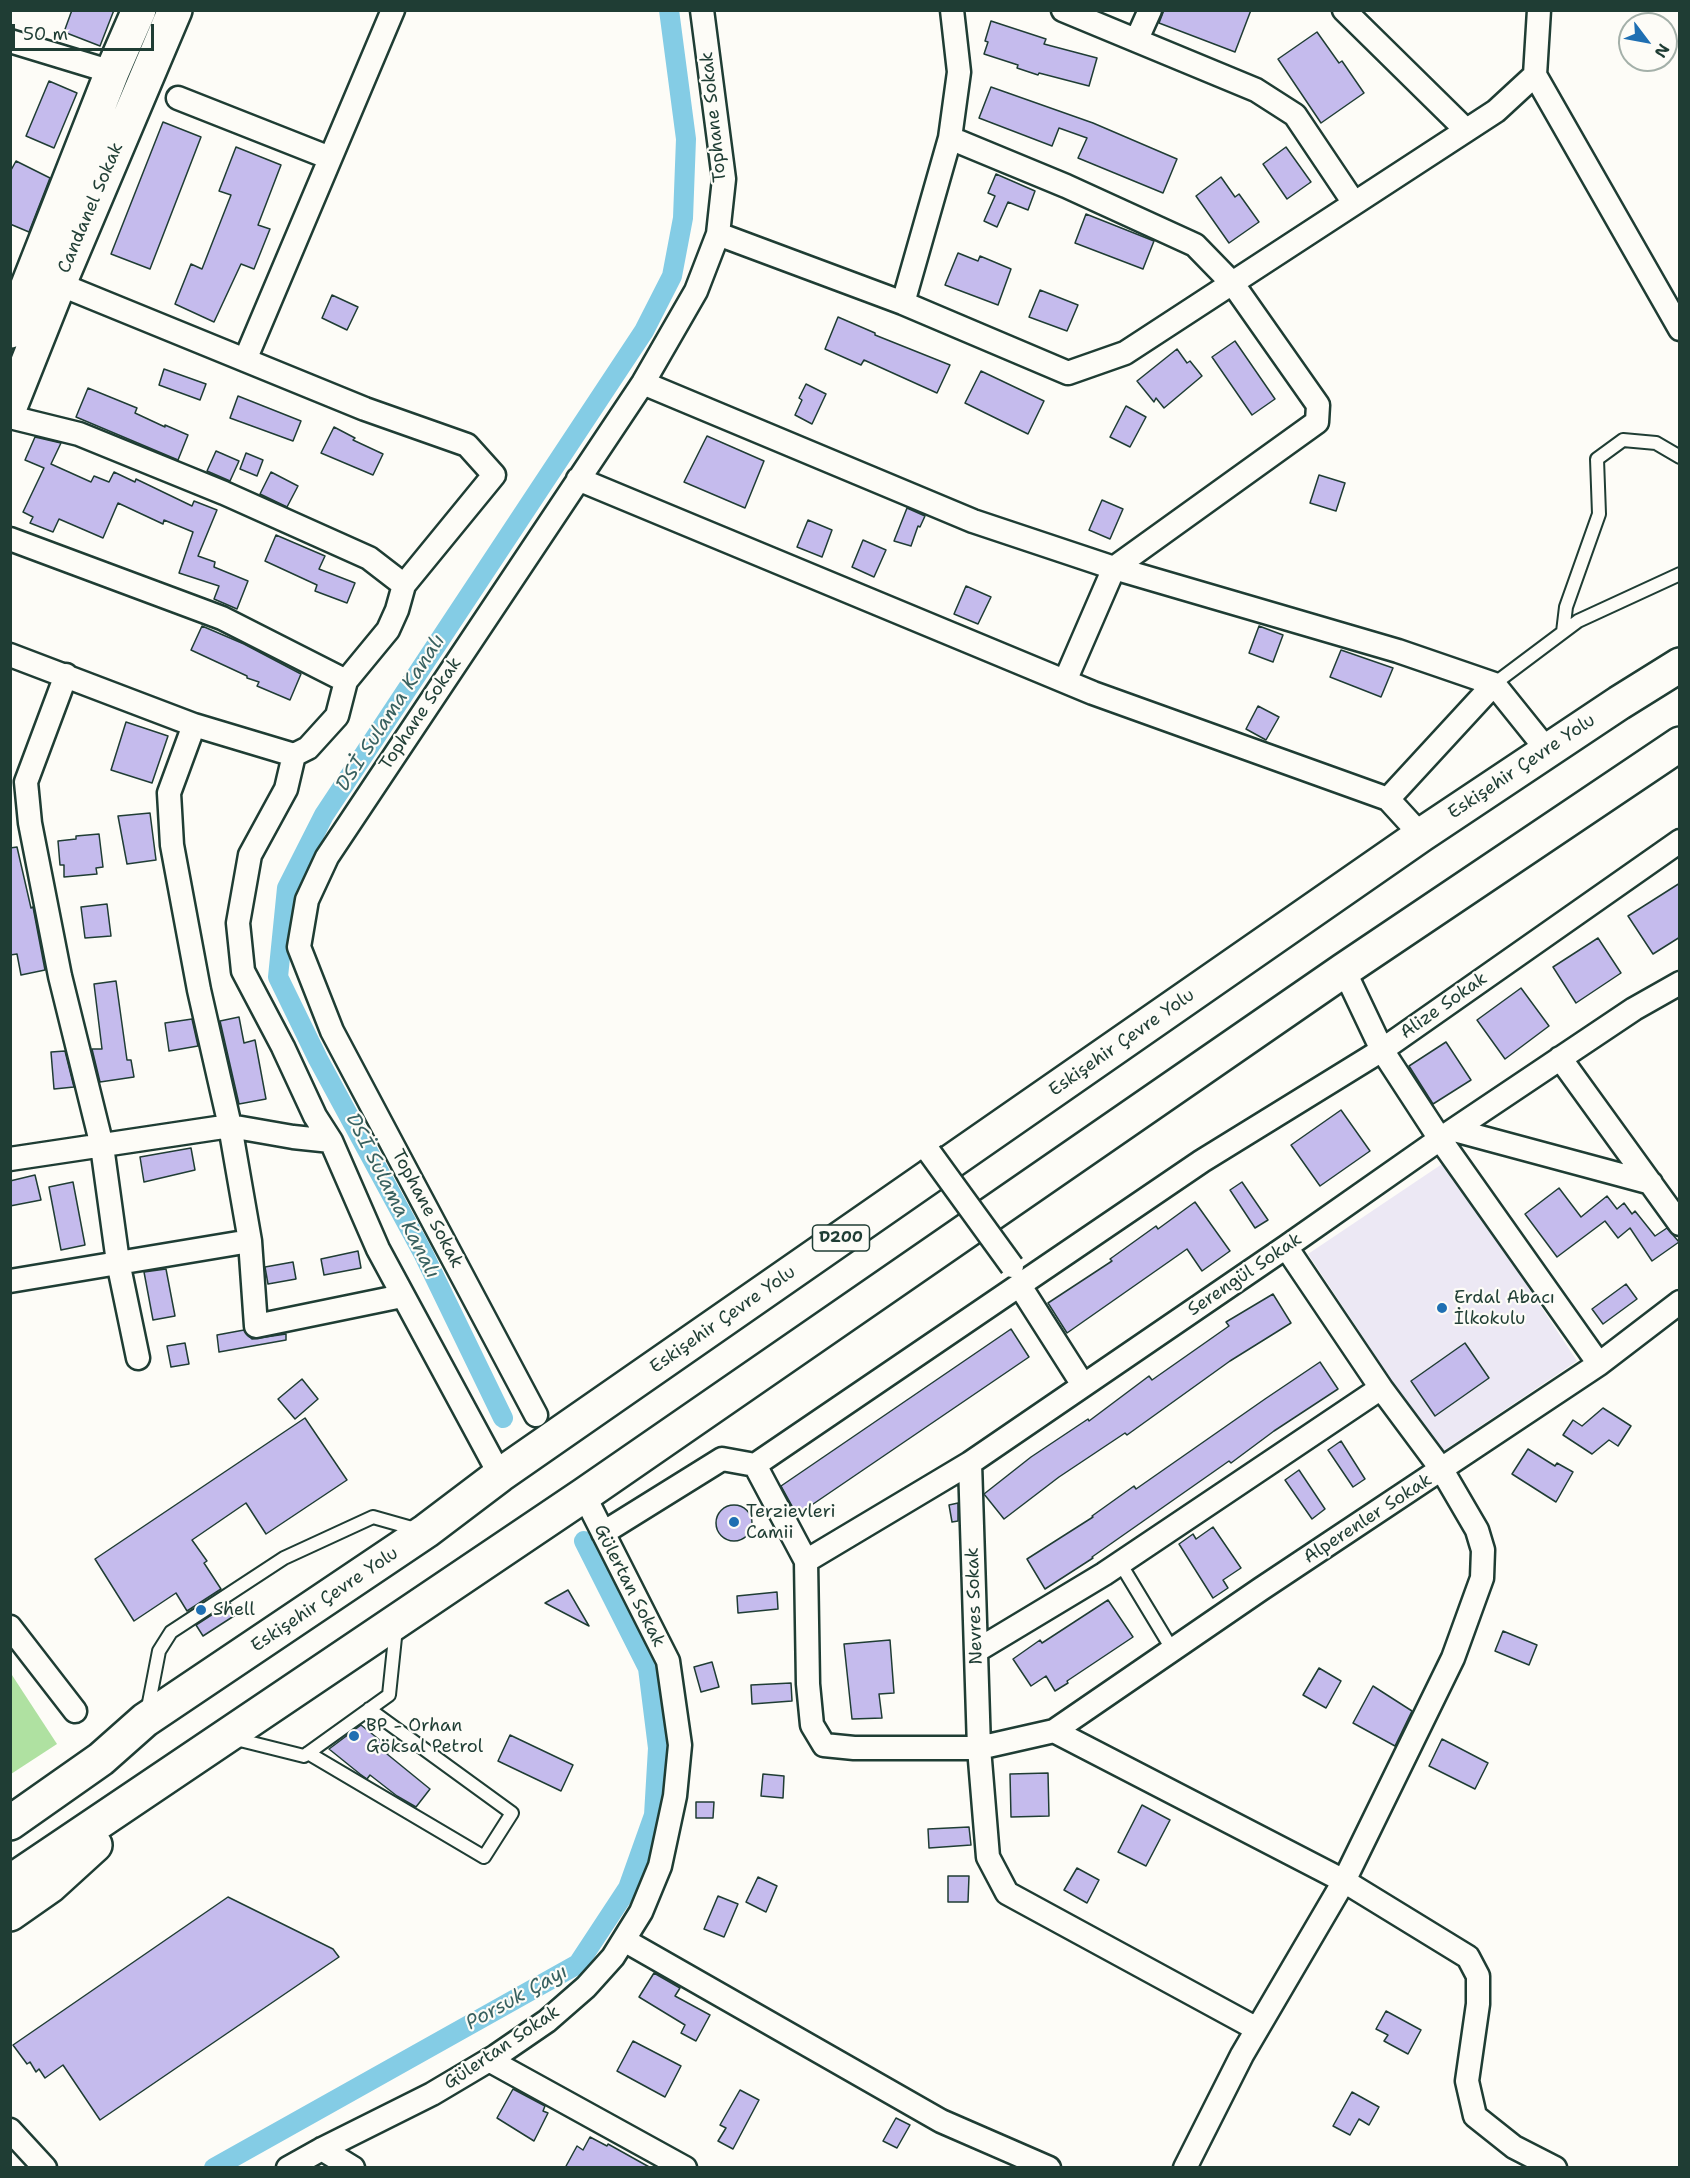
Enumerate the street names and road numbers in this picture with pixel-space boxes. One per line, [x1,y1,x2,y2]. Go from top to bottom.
street label: Tophane Sokak [696,51,732,183]
street label: Candanel Sokak [54,139,128,277]
street label: Tophane Sokak [375,654,467,774]
street label: Eskişehir Çevre Yolu [1444,710,1600,824]
street label: Alize Sokak [1396,968,1492,1044]
street label: Eskişehir Çevre Yolu [1045,985,1199,1101]
street label: Tophane Sokak [387,1146,467,1272]
road number: D200 [812,1225,870,1251]
street label: Serengül Sokak [1184,1229,1306,1321]
street label: Eskişehir Çevre Yolu [646,1262,800,1378]
street label: Alperenler Sokak [1300,1469,1436,1569]
street label: Gülertan Sokak [589,1521,669,1651]
street label: Eskişehir Çevre Yolu [247,1543,403,1657]
street label: Nevres Sokak [962,1547,988,1665]
street label: Gülertan Sokak [440,2001,564,2095]

